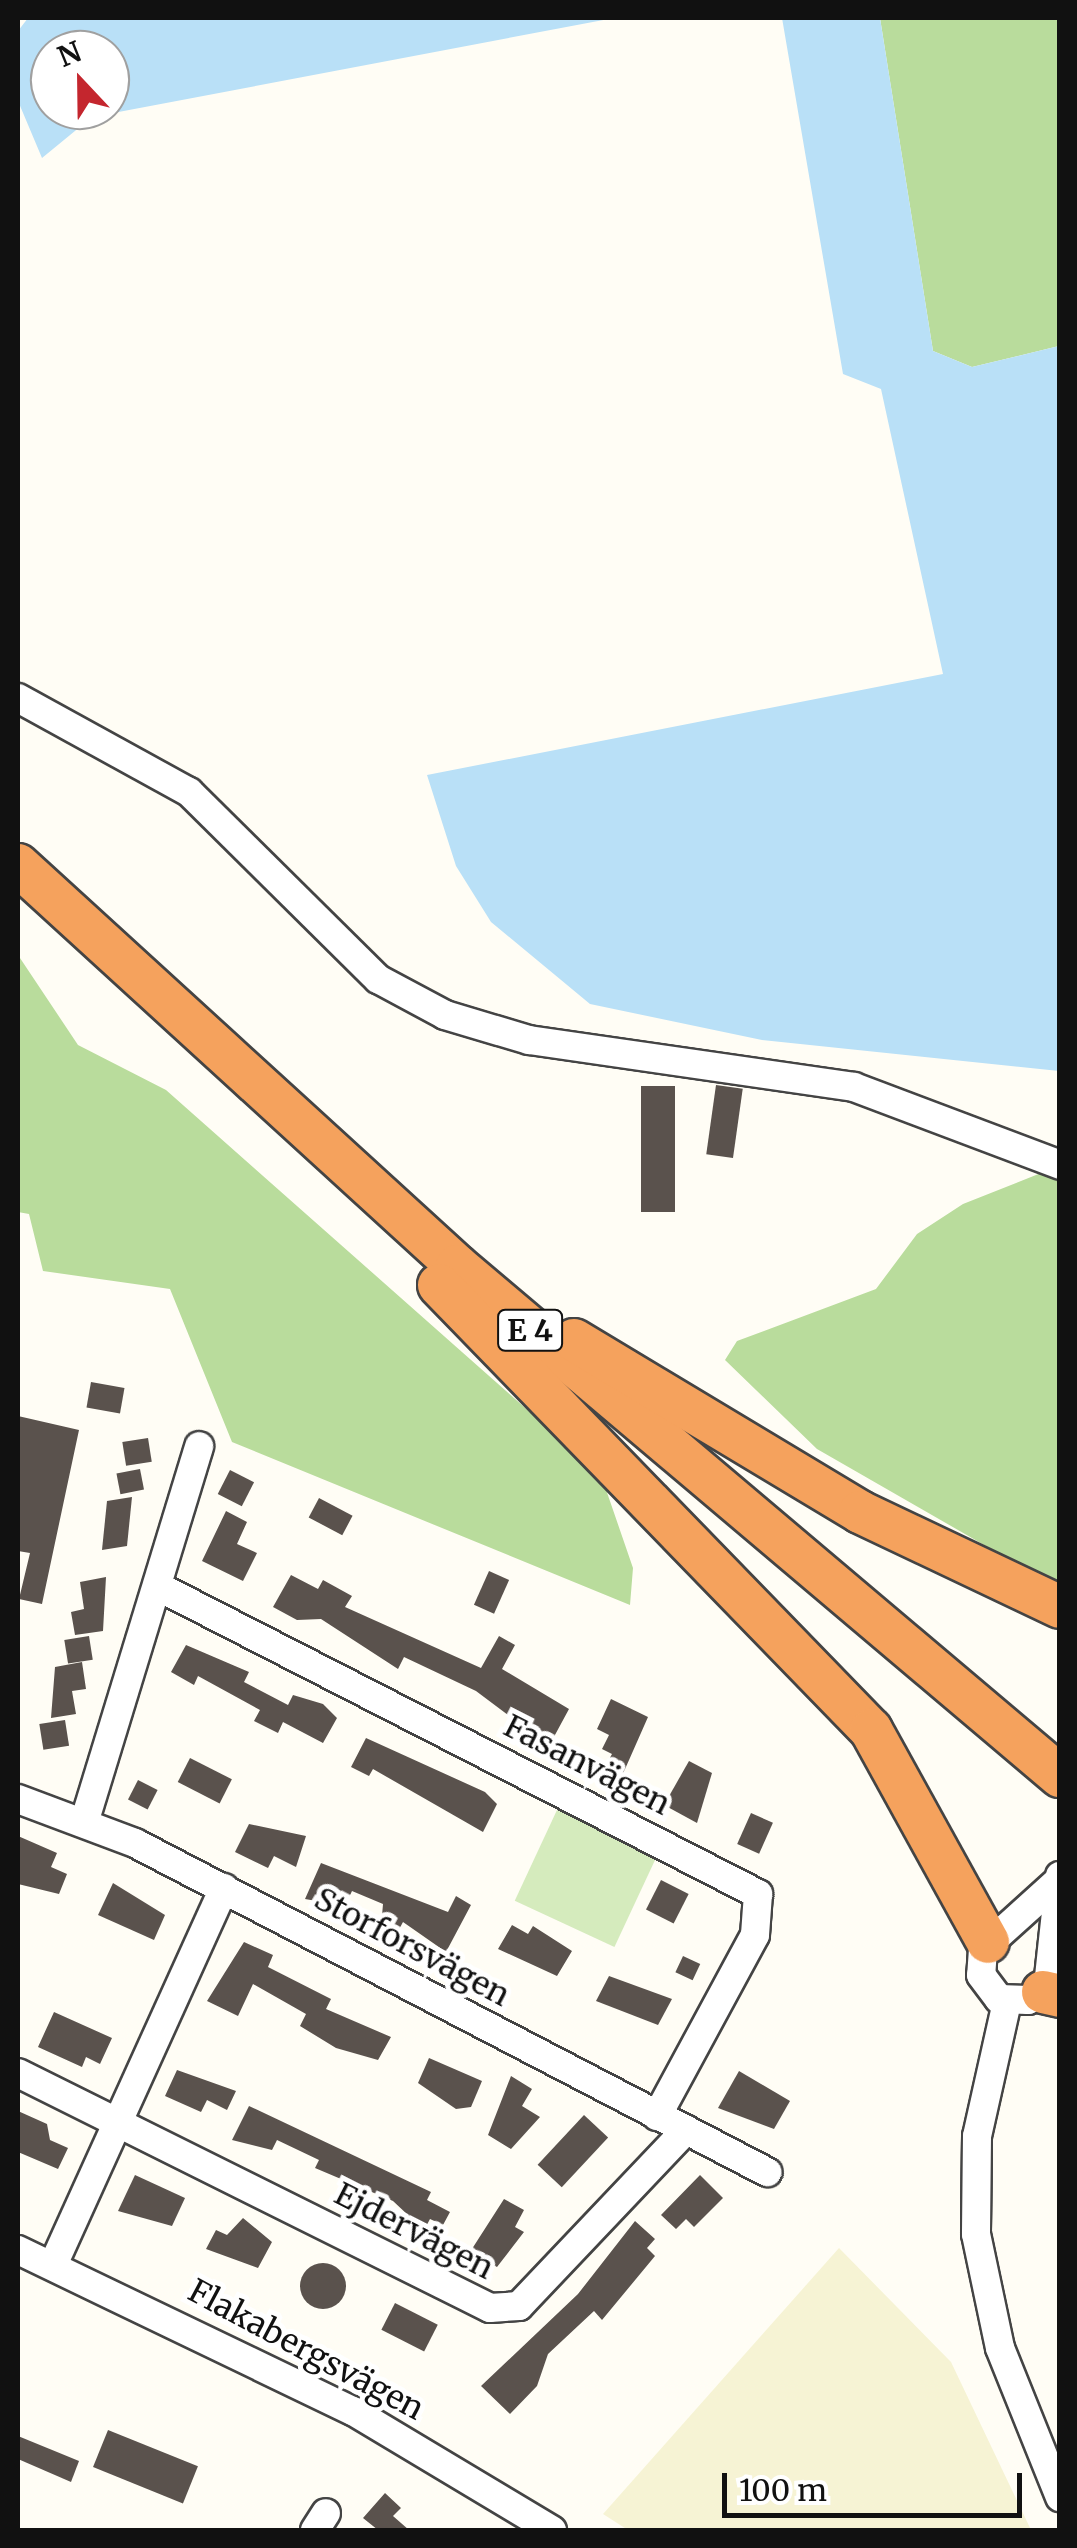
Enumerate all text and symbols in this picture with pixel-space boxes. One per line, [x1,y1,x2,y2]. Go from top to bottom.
north arrow [30,30,130,130]
text: N [53,33,87,75]
road number: E 4 [495,1305,565,1355]
street label: Fasanvägen [497,1707,677,1823]
street label: Storforsvägen [308,1879,516,2015]
street label: Ejdervägen [328,2175,500,2287]
street label: Flakabergsvägen [182,2272,430,2428]
scale bar [727,2453,1027,2515]
text: 100 m [739,2471,827,2509]

